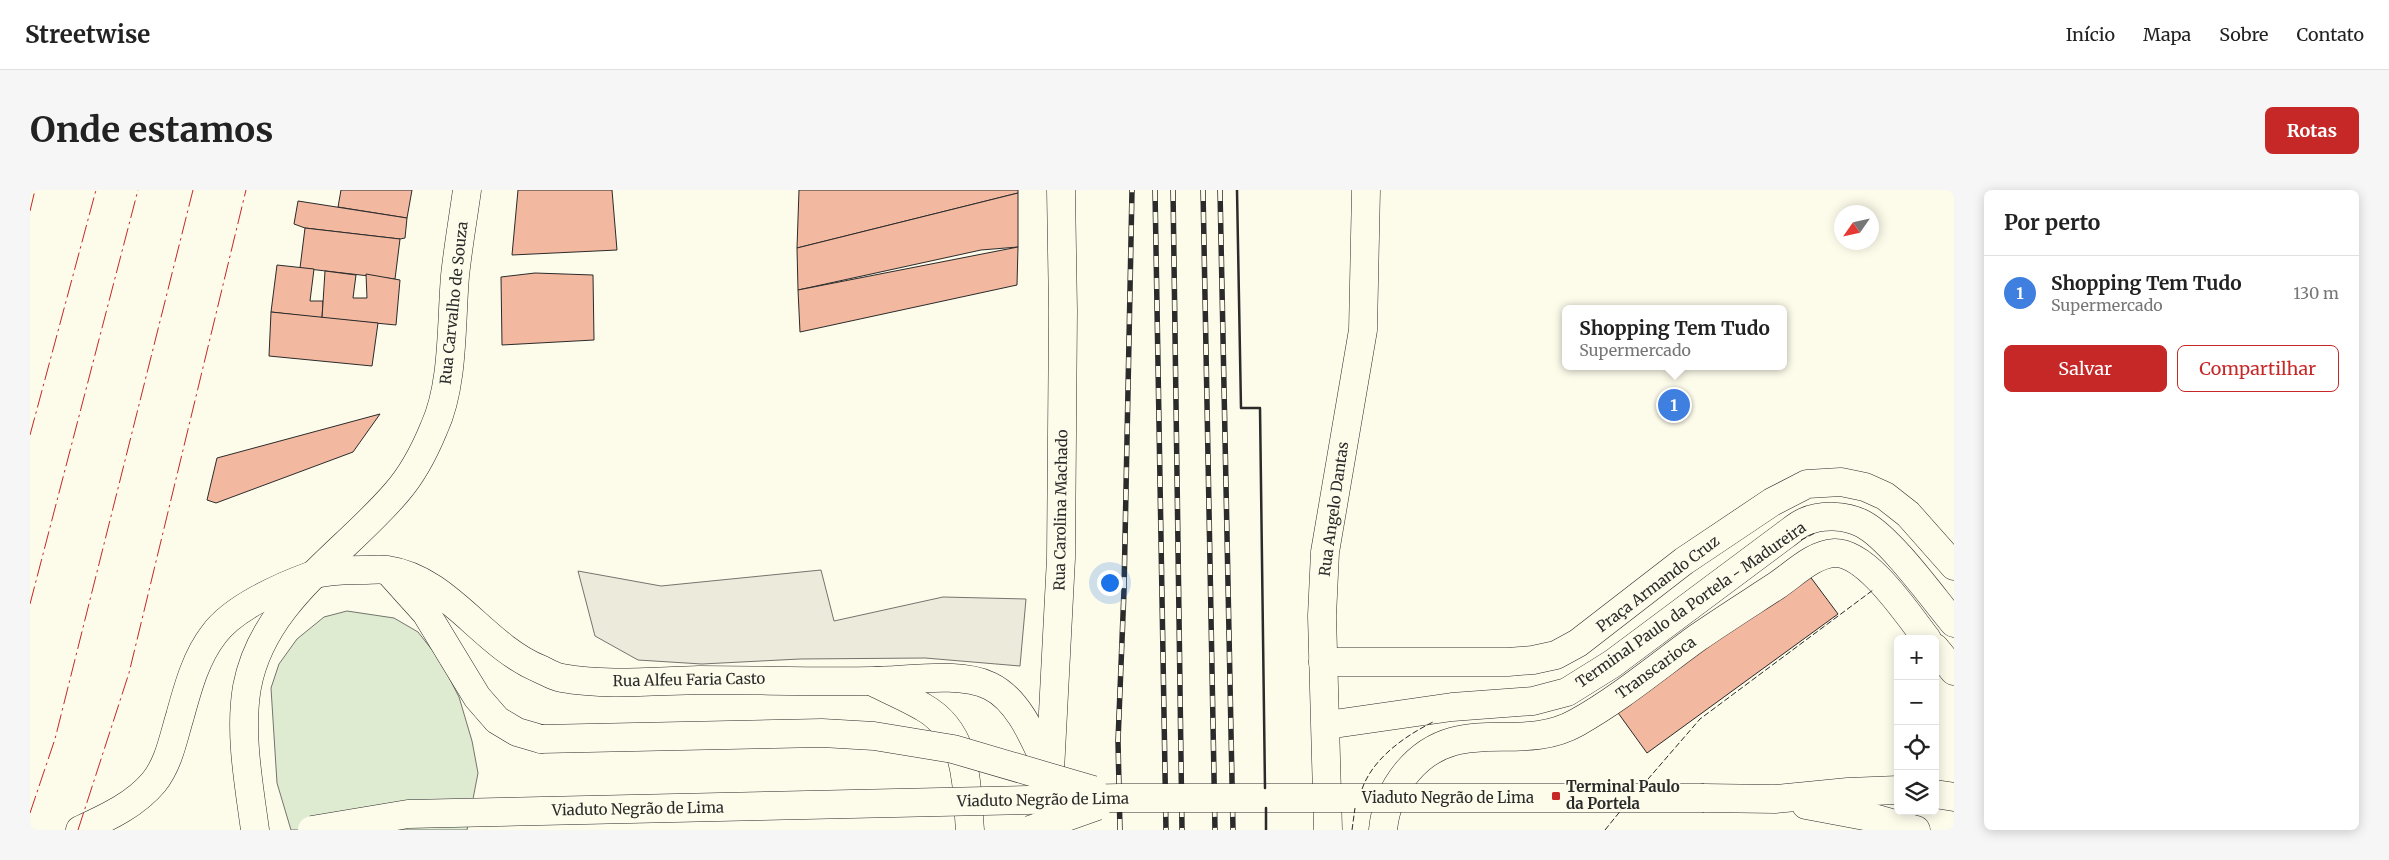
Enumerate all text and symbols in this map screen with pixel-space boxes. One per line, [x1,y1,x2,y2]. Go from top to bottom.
text: Streetwise [25,19,150,50]
text: Início [2066,23,2115,46]
text: Mapa [2143,23,2191,46]
text: Sobre [2219,23,2269,46]
text: Contato [2297,23,2364,46]
button: Rotas [2265,107,2359,154]
text: Onde estamos [30,108,273,152]
north arrow [1834,205,1879,250]
text: Por perto [2004,209,2100,236]
street label: Rua Carvalho de Souza [435,220,472,385]
text: Shopping Tem Tudo [2051,271,2242,295]
text: 1 [2016,283,2024,303]
text: 130 m [2293,283,2339,303]
text: Supermercado [2051,295,2163,315]
popup [1562,305,1787,370]
text: Shopping Tem Tudo [1579,316,1770,340]
text: Supermercado [1579,340,1691,360]
button: Salvar [2004,345,2167,392]
button: Compartilhar [2177,345,2339,392]
pin: 1 [1658,386,1690,424]
street label: Rua Carolina Machado [1050,429,1071,591]
street label: Rua Angelo Dantas [1315,440,1352,577]
street label: Terminal Paulo da Portela - Madureira [1572,517,1809,692]
street label: Praça Armando Cruz [1592,531,1723,636]
your location [1097,570,1123,596]
street label: Transcarioca [1612,632,1699,703]
map controls [1894,635,1939,815]
button: + [1894,635,1939,680]
street label: Rua Alfeu Faria Casto [613,669,766,690]
button: − [1894,680,1939,725]
button: locate [1894,725,1939,770]
button: layers [1894,770,1939,815]
place label: Terminal Paulo da Portela [1566,777,1680,813]
street label: Viaduto Negrão de Lima [1361,788,1534,807]
street label: Viaduto Negrão de Lima [956,789,1129,811]
marker: Terminal Paulo da Portela [1550,790,1562,802]
street label: Viaduto Negrão de Lima [551,798,724,820]

